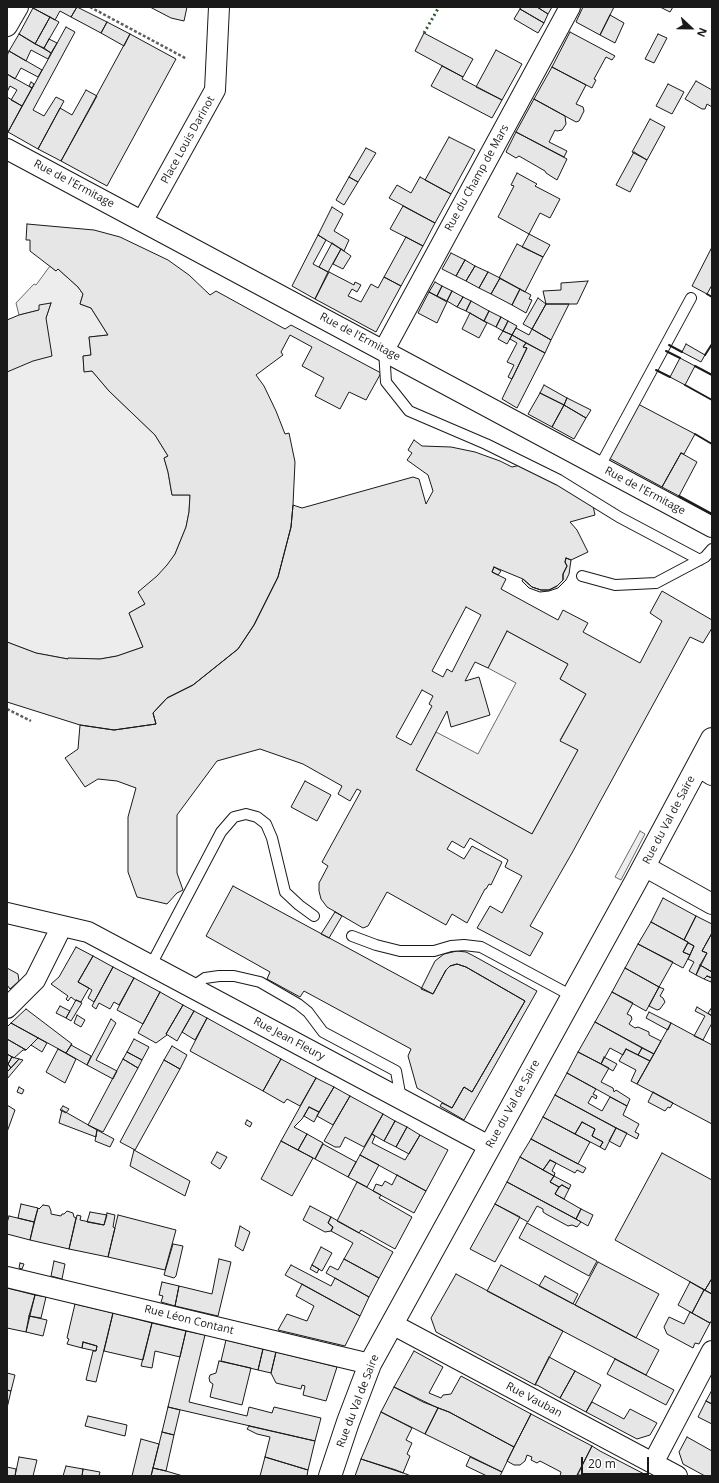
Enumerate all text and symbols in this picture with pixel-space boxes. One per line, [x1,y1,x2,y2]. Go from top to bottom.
north arrow [671,8,711,48]
text: N [694,26,711,40]
street label: Place Louis Darinot [158,94,218,186]
street label: Rue du Champ de Mars [442,122,512,234]
street label: Rue de l'Ermitage [31,157,117,211]
street label: Rue de l'Ermitage [317,310,403,364]
street label: Rue de l'Ermitage [602,464,688,518]
street label: Rue du Val de Saire [640,773,698,867]
street label: Rue Jean Fleury [251,1015,327,1063]
street label: Rue du Val de Saire [483,1058,543,1150]
street label: Rue Léon Contant [143,1303,235,1337]
street label: Rue du Val de Saire [334,1353,382,1449]
street label: Rue Vauban [504,1380,564,1420]
scale bar [583,1449,651,1475]
text: 20 m [588,1455,616,1472]

